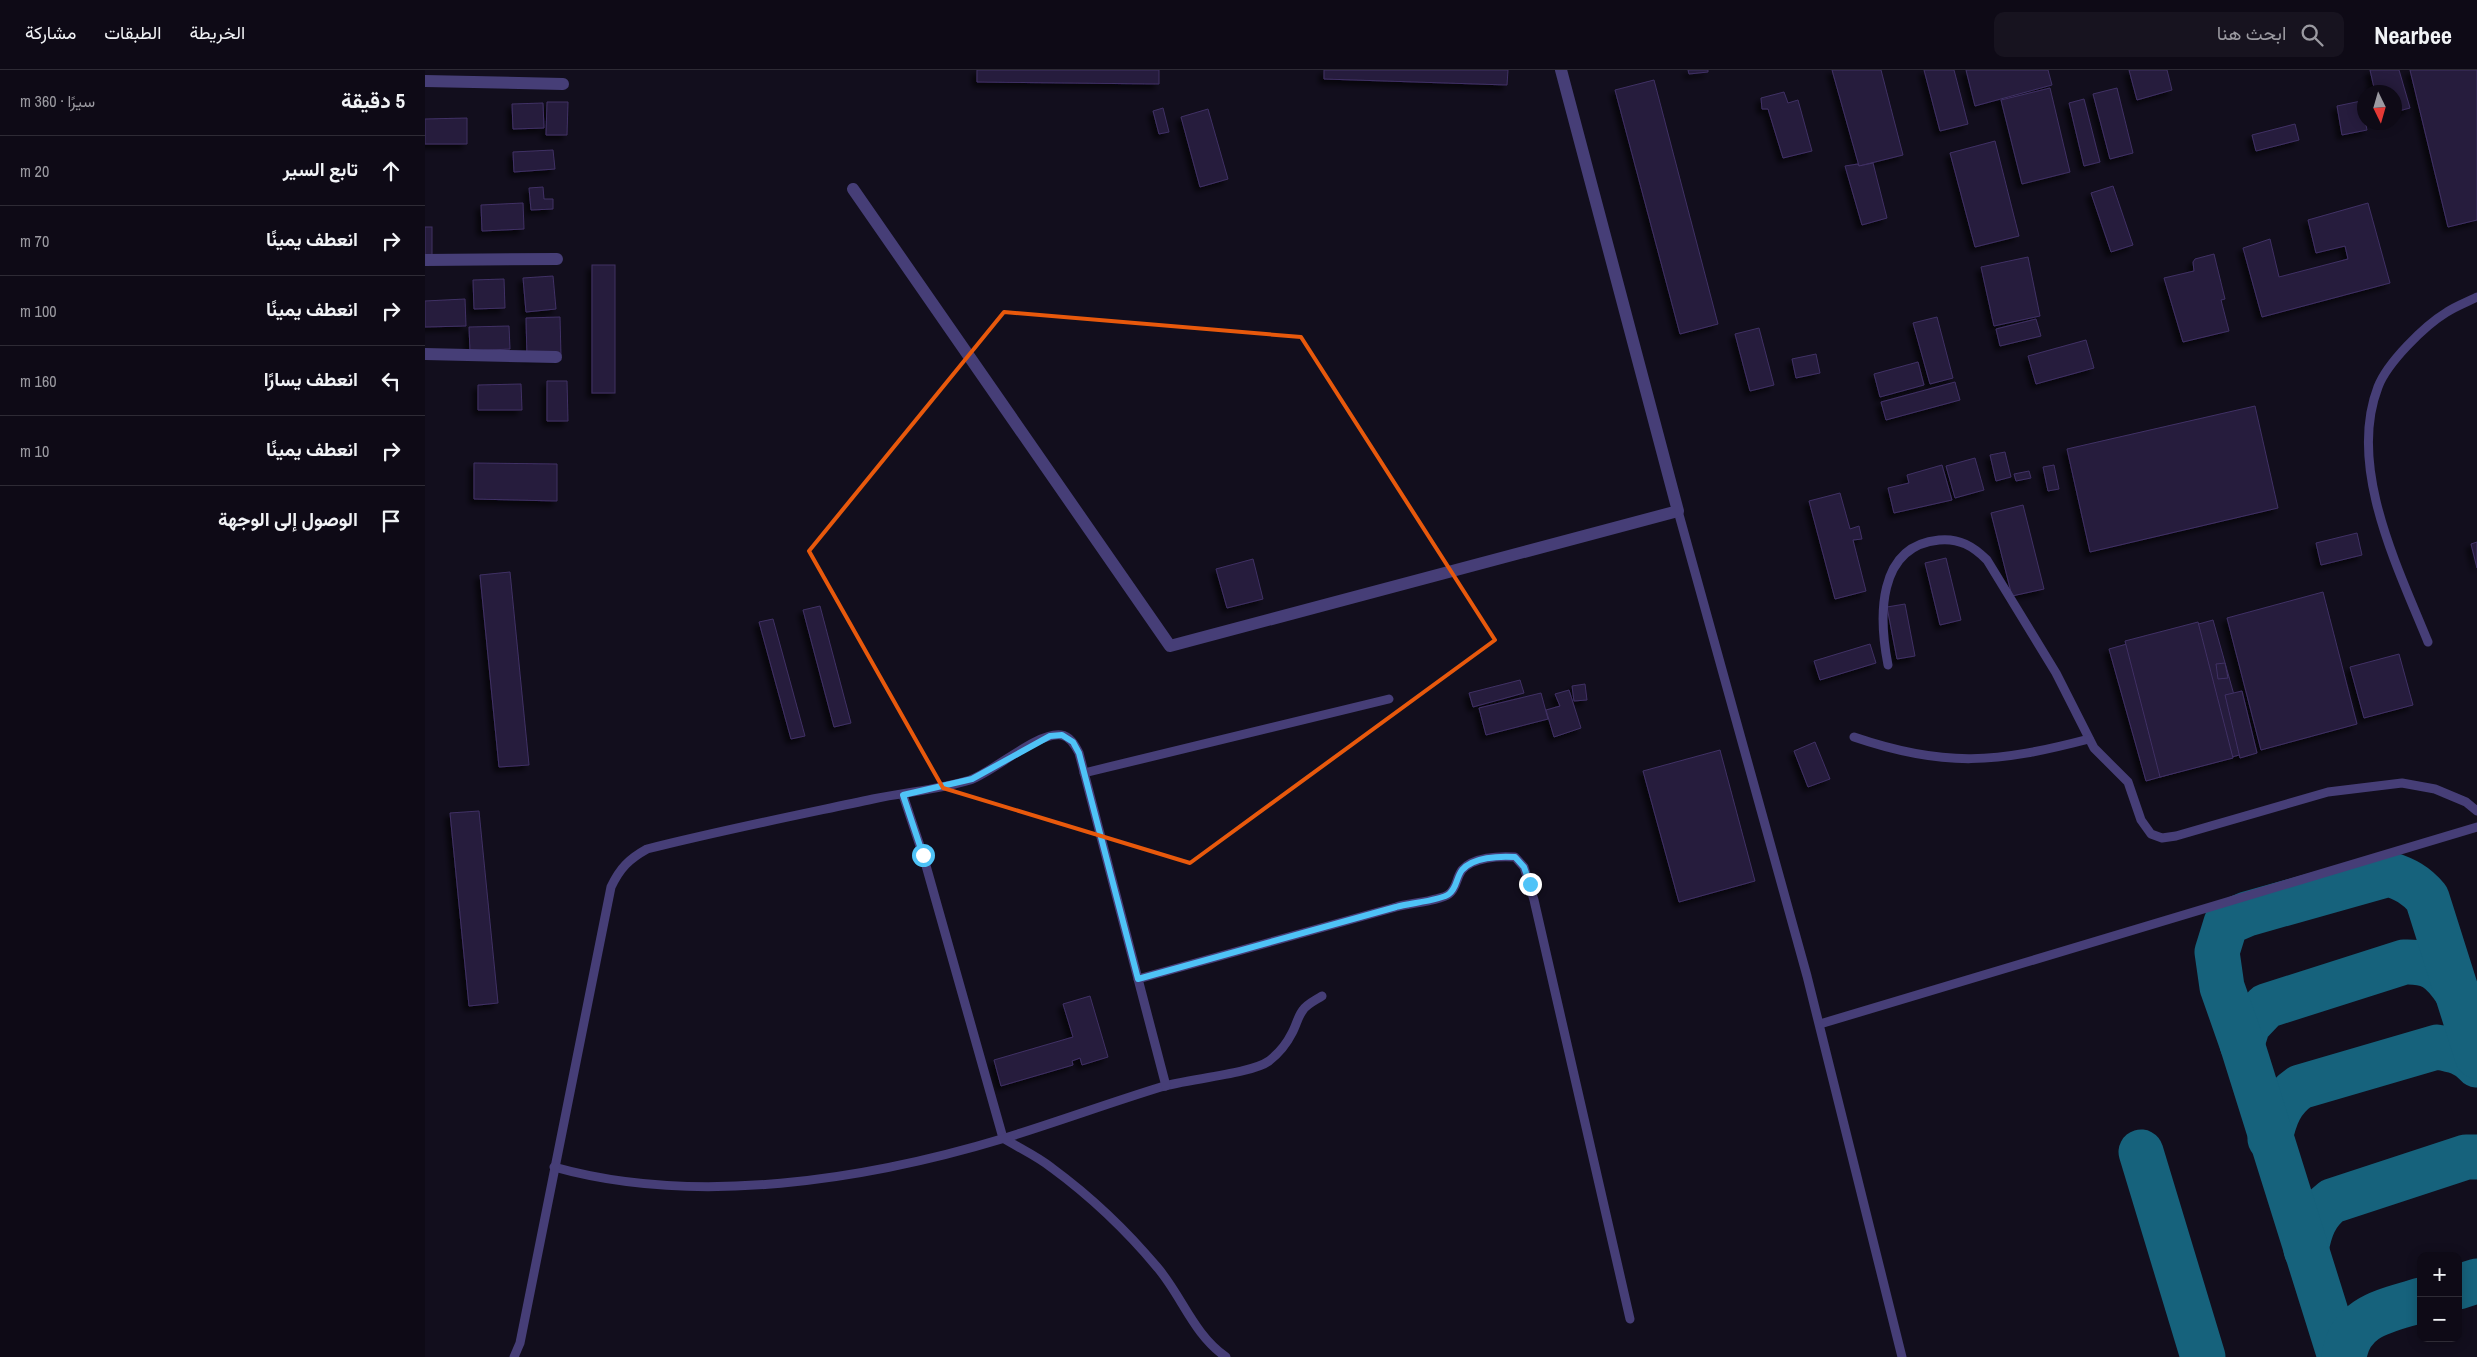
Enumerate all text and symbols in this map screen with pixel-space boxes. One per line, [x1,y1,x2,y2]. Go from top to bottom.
search box [1994,12,2344,57]
text: Nearbee [2374,19,2452,51]
text: مشاركة [25,20,76,45]
text: الطبقات [104,20,161,45]
text: الخريطة [189,20,245,45]
text: ابحث هنا [2217,20,2286,46]
icon: search [2298,21,2326,49]
north arrow [2357,85,2402,130]
text: 5 دقيقة [341,86,405,115]
text: سيرًا · 360 m [20,90,95,112]
text: تابع السير [283,156,358,182]
icon: ahead [377,157,405,185]
text: 20 m [20,160,49,182]
text: انعطف يمينًا [266,226,358,252]
icon: right [377,227,405,255]
text: 70 m [20,230,49,252]
text: انعطف يمينًا [266,296,358,322]
icon: right [377,297,405,325]
text: 100 m [20,300,56,322]
text: انعطف يسارًا [264,366,358,392]
icon: left [377,367,405,395]
text: 160 m [20,370,56,392]
text: انعطف يمينًا [266,436,358,462]
icon: right [377,437,405,465]
text: 10 m [20,440,49,462]
text: الوصول إلى الوجهة [218,506,358,532]
icon: arrive [377,507,405,535]
route start [912,844,935,867]
route end [1519,873,1542,896]
map controls [2417,1252,2462,1342]
button: + [2417,1252,2462,1297]
button: − [2417,1297,2462,1342]

